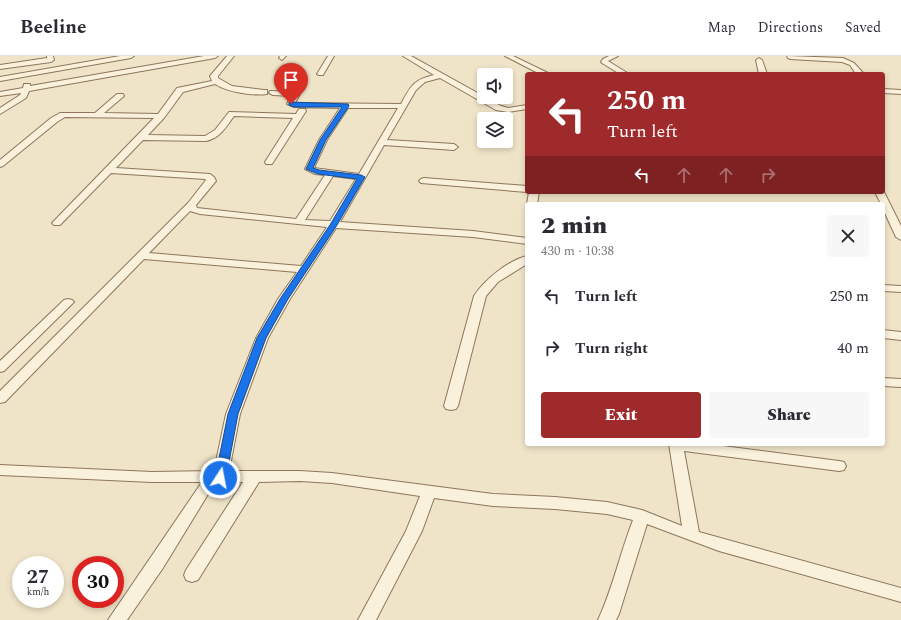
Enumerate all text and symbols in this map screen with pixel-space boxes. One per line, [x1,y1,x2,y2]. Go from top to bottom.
text: Beeline [20,13,86,42]
text: Map [708,17,736,38]
text: Directions [758,17,823,38]
text: Saved [845,17,881,38]
pin [274,63,308,104]
map controls [477,68,513,148]
button: sound [477,68,513,104]
icon: arrive [280,69,302,91]
text: 250 m [607,79,686,122]
icon: left [541,88,593,140]
button: layers [477,112,513,148]
text: Turn left [607,118,678,145]
icon: left [631,164,653,186]
icon: ahead [673,164,695,186]
icon: ahead [715,164,737,186]
icon: right [757,164,779,186]
text: 2 min [541,208,607,244]
button: close [827,215,869,257]
text: 430 m · 10:38 [541,241,614,261]
icon: left [541,285,563,307]
text: Turn left [575,285,637,308]
text: 250 m [830,285,869,308]
icon: right [541,337,563,359]
text: Turn right [575,337,648,360]
text: 40 m [837,337,869,360]
button: Exit [541,392,701,438]
button: Share [709,392,869,438]
position arrow [199,457,241,499]
speed limit sign: 30 [72,556,124,608]
text: 27 [27,562,49,592]
text: km/h [27,584,49,600]

